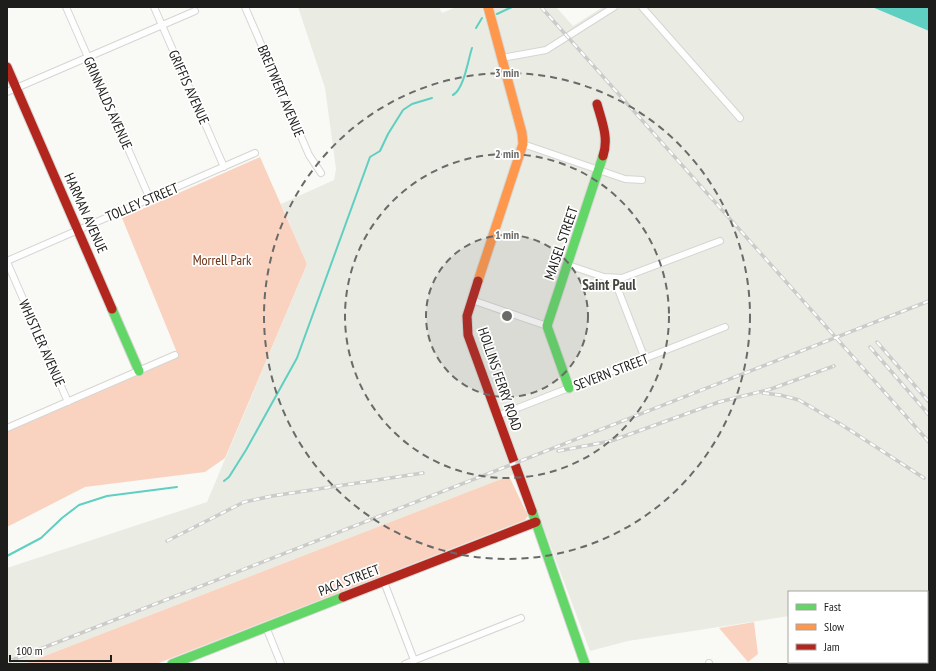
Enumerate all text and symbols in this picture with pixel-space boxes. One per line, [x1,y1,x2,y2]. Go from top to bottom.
street label: BREITWERT AVENUE [254,42,308,140]
street label: GRIFFIS AVENUE [165,47,213,127]
street label: GRINNALDS AVENUE [80,54,136,152]
text: 3 min [495,65,519,80]
text: 2 min [495,146,519,161]
street label: HARMAN AVENUE [60,170,112,256]
street label: TOLLEY STREET [103,178,182,225]
street label: MAISEL STREET [540,203,582,282]
text: 1 min [495,227,519,242]
park label: Morrell Park [193,251,252,269]
district label: Saint Paul [582,275,636,294]
street label: WHISTLER AVENUE [15,297,69,389]
centre of rings [500,309,514,323]
street label: HOLLINS FERRY ROAD [474,325,526,433]
street label: SEVERN STREET [571,349,652,395]
street label: PACA STREET [316,560,383,600]
legend [788,591,928,663]
text: Fast [824,599,842,614]
text: Slow [824,619,845,634]
scale bar [10,637,111,663]
text: Jam [823,639,840,654]
text: 100 m [16,643,43,658]

